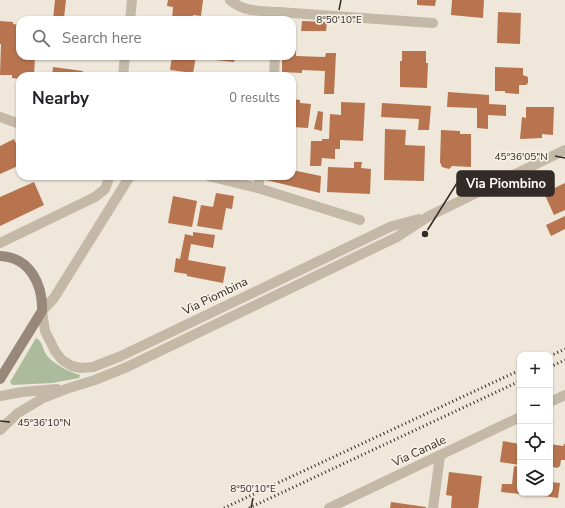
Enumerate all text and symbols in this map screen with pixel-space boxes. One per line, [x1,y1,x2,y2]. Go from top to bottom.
text: 8°50'10"E [316,13,362,27]
search box [16,16,296,60]
icon: search [30,27,52,49]
text: Search here [62,28,142,48]
text: Nearby [32,87,89,110]
text: 0 results [229,89,280,107]
text: 45°36'05"N [494,150,548,164]
callout: Via Piombino [457,171,554,196]
text: Via Piombino [465,175,546,193]
street label: Via Piombina [179,273,250,319]
map controls [517,352,553,496]
button: + [517,352,553,388]
button: − [517,388,553,424]
text: 45°36'10"N [17,416,71,430]
button: locate [517,424,553,460]
street label: Via Canale [389,432,449,471]
button: layers [517,460,553,496]
text: 8°50'10"E [230,482,276,496]

